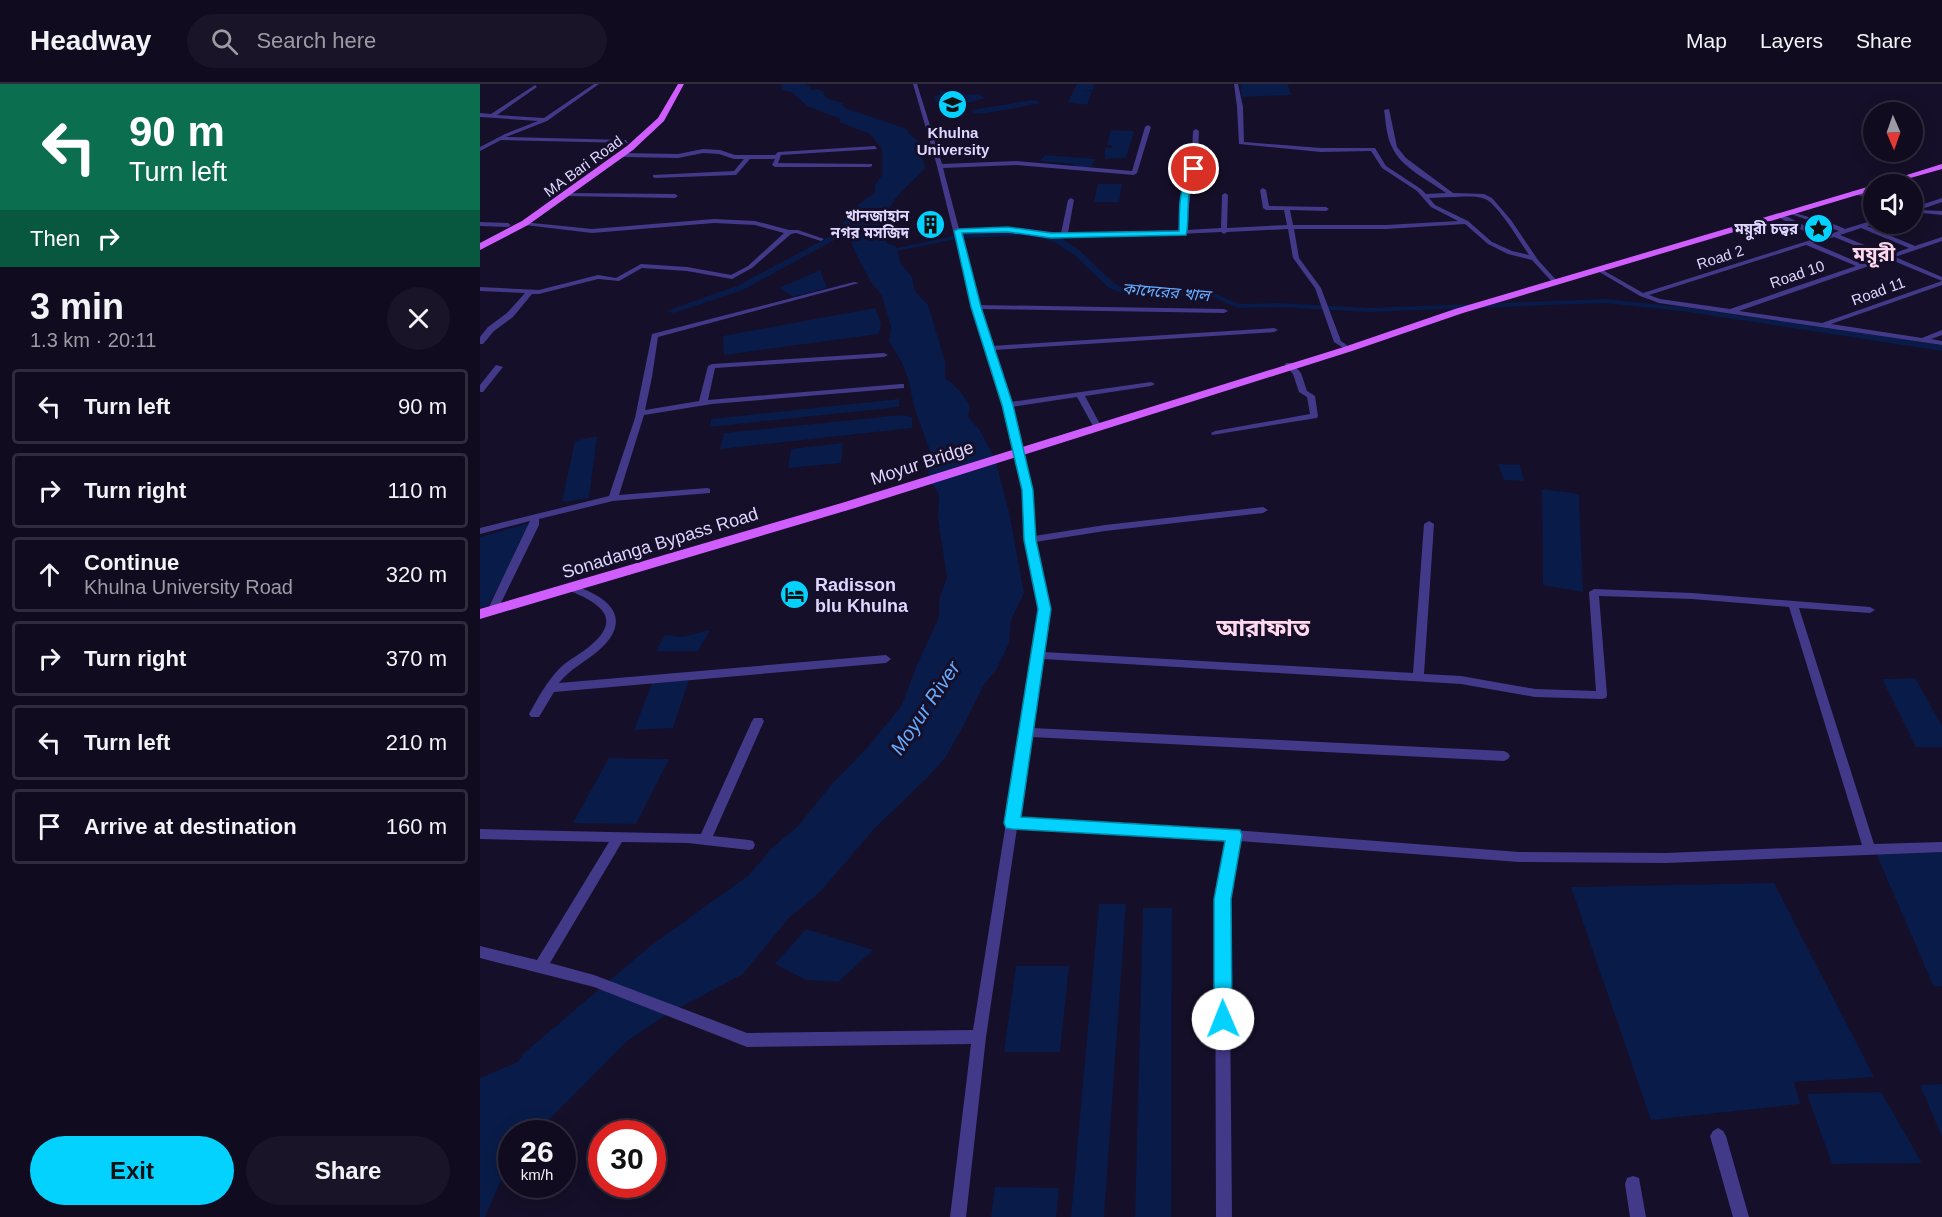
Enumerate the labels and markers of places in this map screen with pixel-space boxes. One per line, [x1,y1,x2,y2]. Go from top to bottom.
school or university icon: Khulna University [937,89,969,121]
place label: Khulna University [917,124,990,158]
pin [1168,143,1219,194]
place label: খানজাহান নগর মসজিদ [830,207,910,241]
building icon: খানজাহান নগর মসজিদ [914,208,946,240]
place icon: ময়ুরী চত্বর [1803,212,1835,244]
place label: ময়ুরী চত্বর [1733,220,1799,241]
place label: Radisson blu Khulna [815,575,909,616]
hotel icon: Radisson blu Khulna [778,579,810,611]

